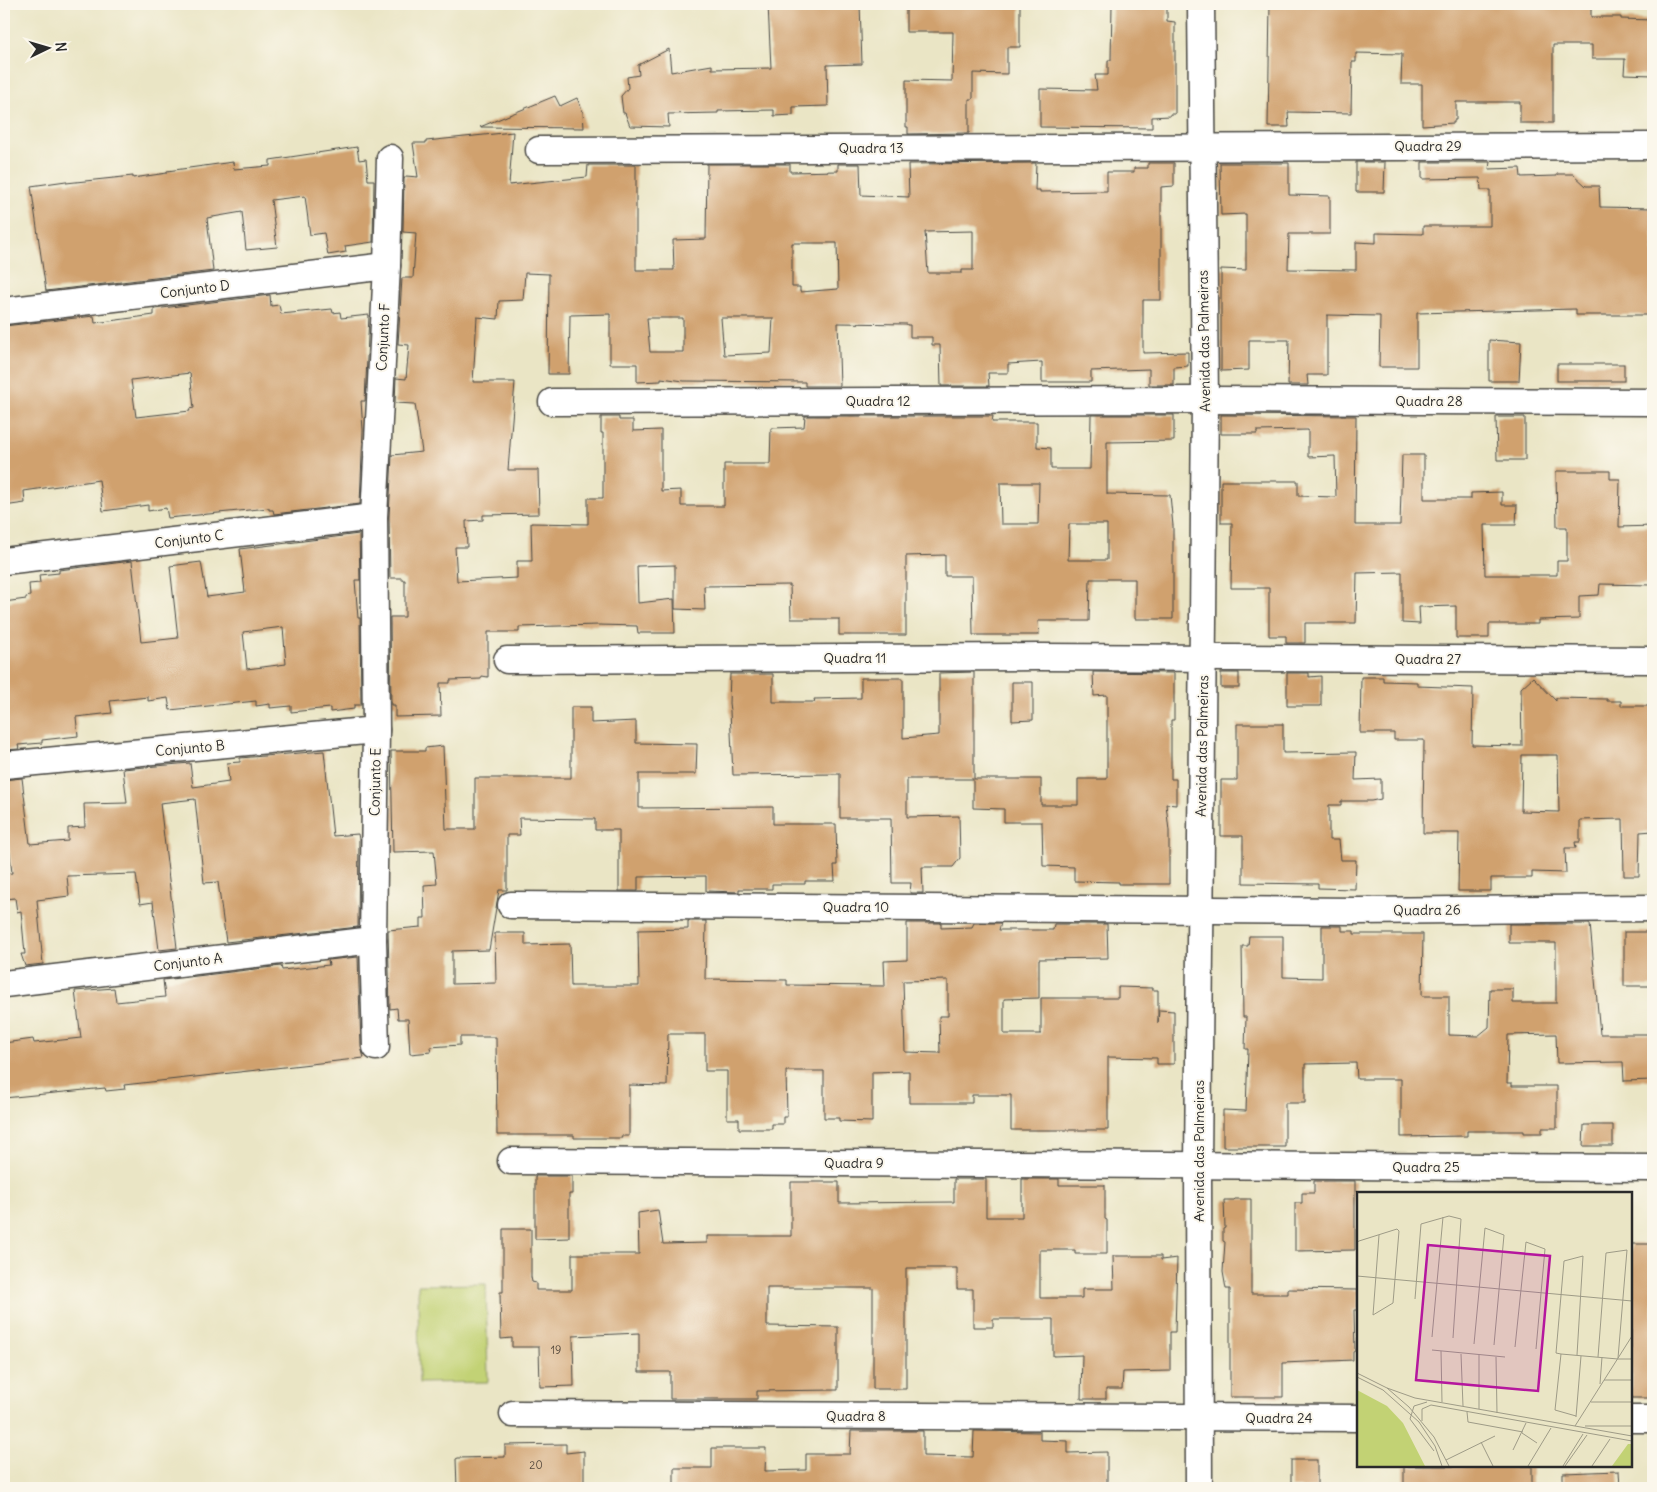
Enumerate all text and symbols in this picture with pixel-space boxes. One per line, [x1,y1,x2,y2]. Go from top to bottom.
north arrow [22,22,72,72]
text: N [52,41,70,52]
street label: Quadra 29 [1394,137,1462,155]
street label: Quadra 13 [838,139,904,157]
street label: Avenida das Palmeiras [1194,270,1214,412]
street label: Conjunto D [159,276,231,302]
street label: Conjunto F [372,302,394,372]
street label: Quadra 12 [846,392,911,410]
street label: Quadra 28 [1395,392,1463,410]
street label: Conjunto C [153,526,225,552]
street label: Quadra 11 [824,649,886,667]
street label: Quadra 27 [1395,650,1461,668]
street label: Avenida das Palmeiras [1192,675,1212,817]
street label: Conjunto B [155,736,225,760]
street label: Conjunto E [365,748,385,816]
street label: Quadra 10 [823,898,889,916]
street label: Quadra 26 [1393,900,1461,920]
street label: Conjunto A [153,949,223,975]
street label: Avenida das Palmeiras [1190,1080,1208,1222]
street label: Quadra 9 [824,1154,884,1172]
street label: Quadra 25 [1392,1158,1460,1176]
inset map [1357,1192,1632,1467]
house number: 19 [551,1343,561,1357]
street label: Quadra 8 [826,1407,886,1425]
street label: Quadra 24 [1245,1409,1313,1427]
house number: 20 [529,1458,543,1472]

